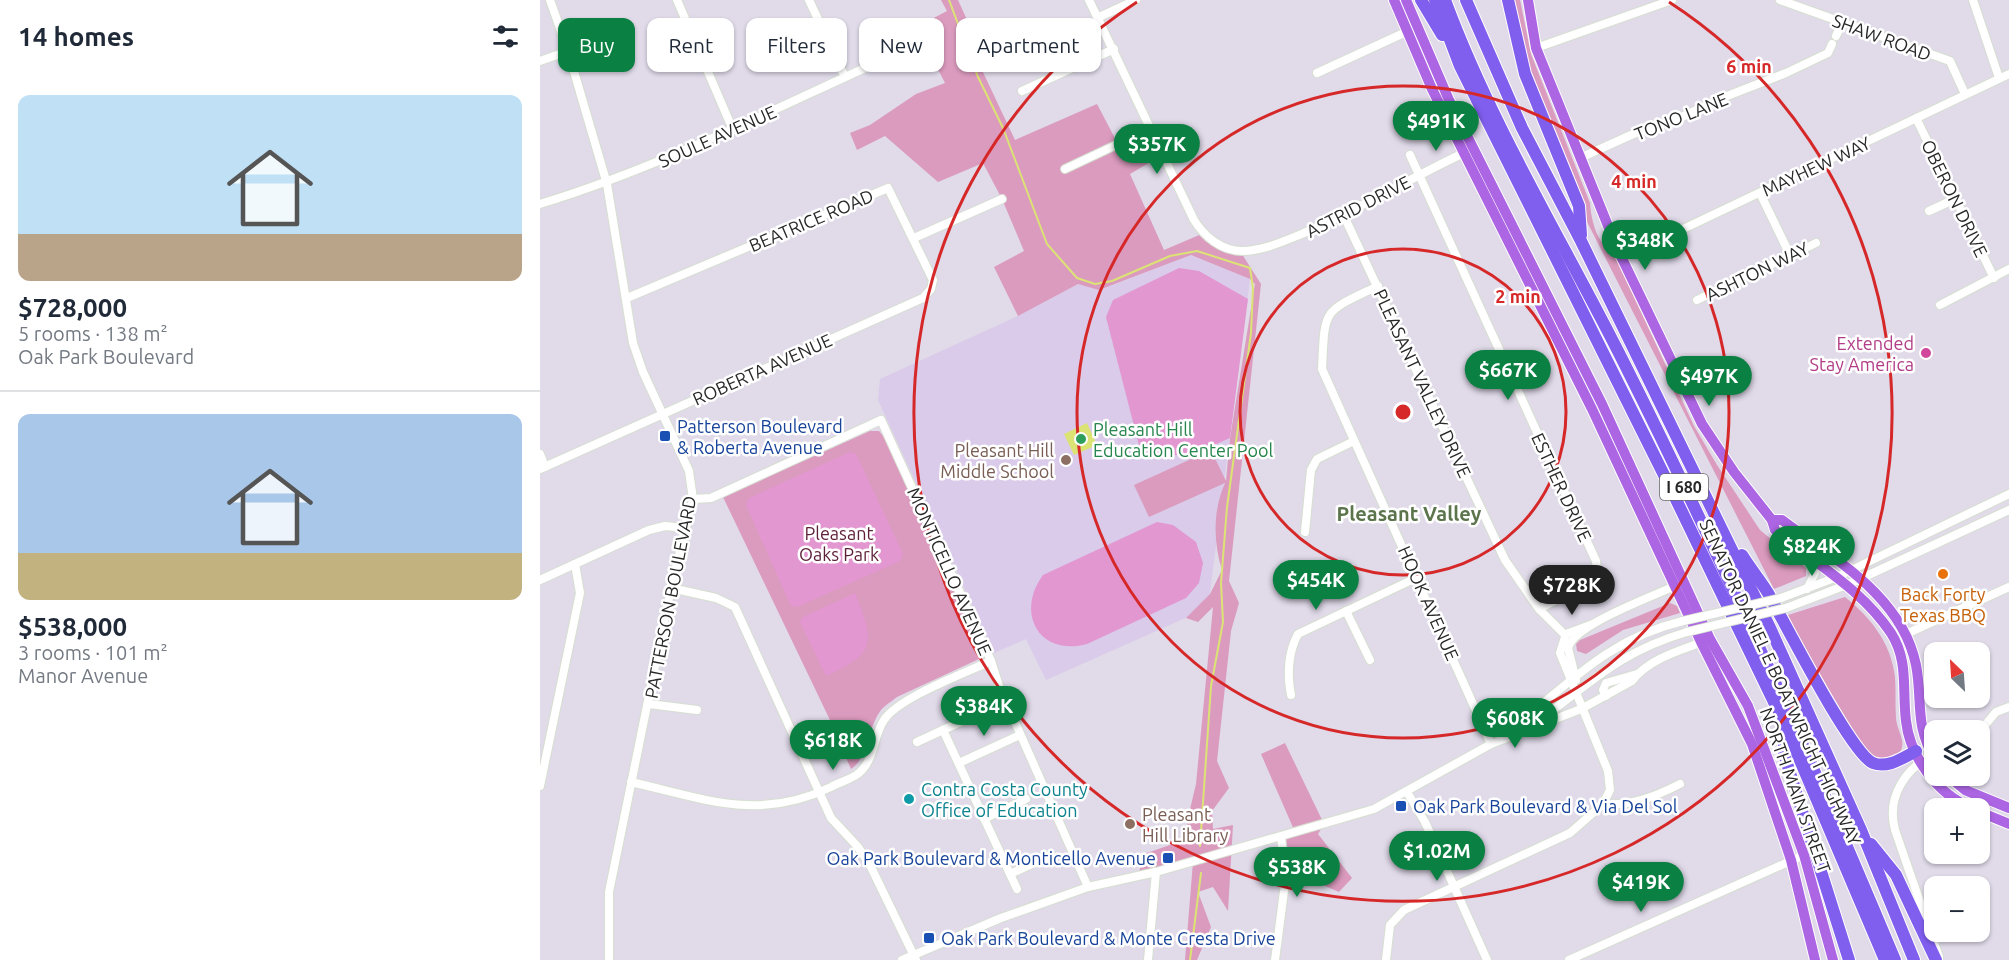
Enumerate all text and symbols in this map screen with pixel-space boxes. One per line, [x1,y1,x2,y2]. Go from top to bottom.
street label: SHAW ROAD [1830,10,1934,64]
chip: Buy [558,18,635,72]
chip: Rent [647,18,734,72]
chip: Filters [746,18,847,72]
chip: New [859,18,944,72]
chip: Apartment [956,18,1101,72]
icon: filters [489,20,522,53]
text: 14 homes [18,22,134,51]
text: 6 min [1726,56,1772,76]
street label: TONO LANE [1631,88,1731,144]
street label: SOULE AVENUE [655,101,779,171]
pin: $491K [1394,101,1478,152]
text: $491K [1407,109,1465,132]
pin: $357K [1115,124,1199,175]
text: $357K [1128,132,1186,155]
street label: MAYHEW WAY [1759,132,1874,200]
icon: home [216,134,324,242]
street label: OBERON DRIVE [1918,136,1992,260]
street label: ASTRID DRIVE [1303,171,1413,241]
text: 4 min [1611,171,1657,191]
street label: BEATRICE ROAD [746,185,876,255]
pin: $348K [1603,220,1687,271]
text: $348K [1616,228,1674,251]
street label: ASHTON WAY [1702,237,1812,305]
street label: PLEASANT VALLEY DRIVE [1370,286,1476,480]
text: 2 min [1495,286,1541,306]
text: $728,000 [18,293,127,322]
text: 5 rooms · 138 m² [18,322,168,345]
street label: ROBERTA AVENUE [689,329,835,409]
place label: Extended Stay America [1810,333,1914,374]
text: Oak Park Boulevard [18,345,194,368]
marker: Extended Stay America [1919,346,1933,360]
pin: $667K [1466,350,1550,401]
pin: $497K [1667,356,1751,407]
text: $667K [1479,358,1537,381]
text: $497K [1680,364,1738,387]
centre of rings [1393,402,1413,422]
place label: Patterson Boulevard & Roberta Avenue [677,416,843,457]
place label: Pleasant Hill Education Center Pool [1093,419,1273,460]
marker: Patterson Boulevard & Roberta Avenue [658,429,672,443]
street label: ESTHER DRIVE [1528,429,1596,545]
marker: Pleasant Hill Education Center Pool [1074,432,1088,446]
place label: Pleasant Hill Middle School [940,440,1054,481]
icon: home [216,453,324,561]
marker: Pleasant Hill Middle School [1059,453,1073,467]
road number: I 680 [1660,474,1708,500]
street label: MONTICELLO AVENUE [904,484,996,658]
street label: PATTERSON BOULEVARD [641,494,699,700]
district label: Pleasant Valley [1337,502,1482,525]
street label: SENATOR DANIEL E BOATWRIGHT HIGHWAY [1696,516,1866,849]
park label: Pleasant Oaks Park [799,523,879,564]
pin: $824K [1770,526,1854,577]
text: $824K [1783,534,1841,557]
street label: HOOK AVENUE [1395,543,1463,663]
pin: $454K [1274,560,1358,611]
pin: $728K [1530,565,1614,616]
marker: Back Forty Texas BBQ [1936,567,1950,581]
text: $454K [1287,568,1345,591]
text: $728K [1543,573,1601,596]
place label: Back Forty Texas BBQ [1900,584,1986,626]
text: $538,000 [18,612,127,641]
text: 3 rooms · 101 m² [18,641,168,664]
north arrow [1924,642,1990,708]
map controls [1924,642,1990,942]
text: Manor Avenue [18,664,148,687]
pin: $384K [942,686,1026,737]
text: $384K [955,694,1013,717]
pin: $608K [1473,698,1557,749]
street label: NORTH MAIN STREET [1757,705,1835,875]
text: $608K [1486,706,1544,729]
pin: $618K [791,720,875,771]
button: layers [1924,720,1990,786]
text: $618K [804,728,862,751]
place label: Contra Costa County Office of Education [921,779,1088,820]
marker: Contra Costa County Office of Education [902,792,916,806]
place label: Oak Park Boulevard & Via Del Sol [1413,796,1678,816]
button: + [1924,798,1990,864]
marker: Oak Park Boulevard & Via Del Sol [1394,799,1408,813]
place label: Pleasant Hill Library [1142,804,1229,845]
marker: Pleasant Hill Library [1123,817,1137,831]
pin: $1.02M [1388,831,1486,882]
text: $1.02M [1403,839,1471,862]
pin: $538K [1255,847,1339,898]
place label: Oak Park Boulevard & Monticello Avenue [827,848,1156,868]
marker: Oak Park Boulevard & Monticello Avenue [1161,851,1175,865]
text: $538K [1268,855,1326,878]
pin: $419K [1599,862,1683,913]
text: $419K [1612,870,1670,893]
button: − [1924,876,1990,942]
place label: Oak Park Boulevard & Monte Cresta Drive [941,928,1276,948]
marker: Oak Park Boulevard & Monte Cresta Drive [922,931,936,945]

